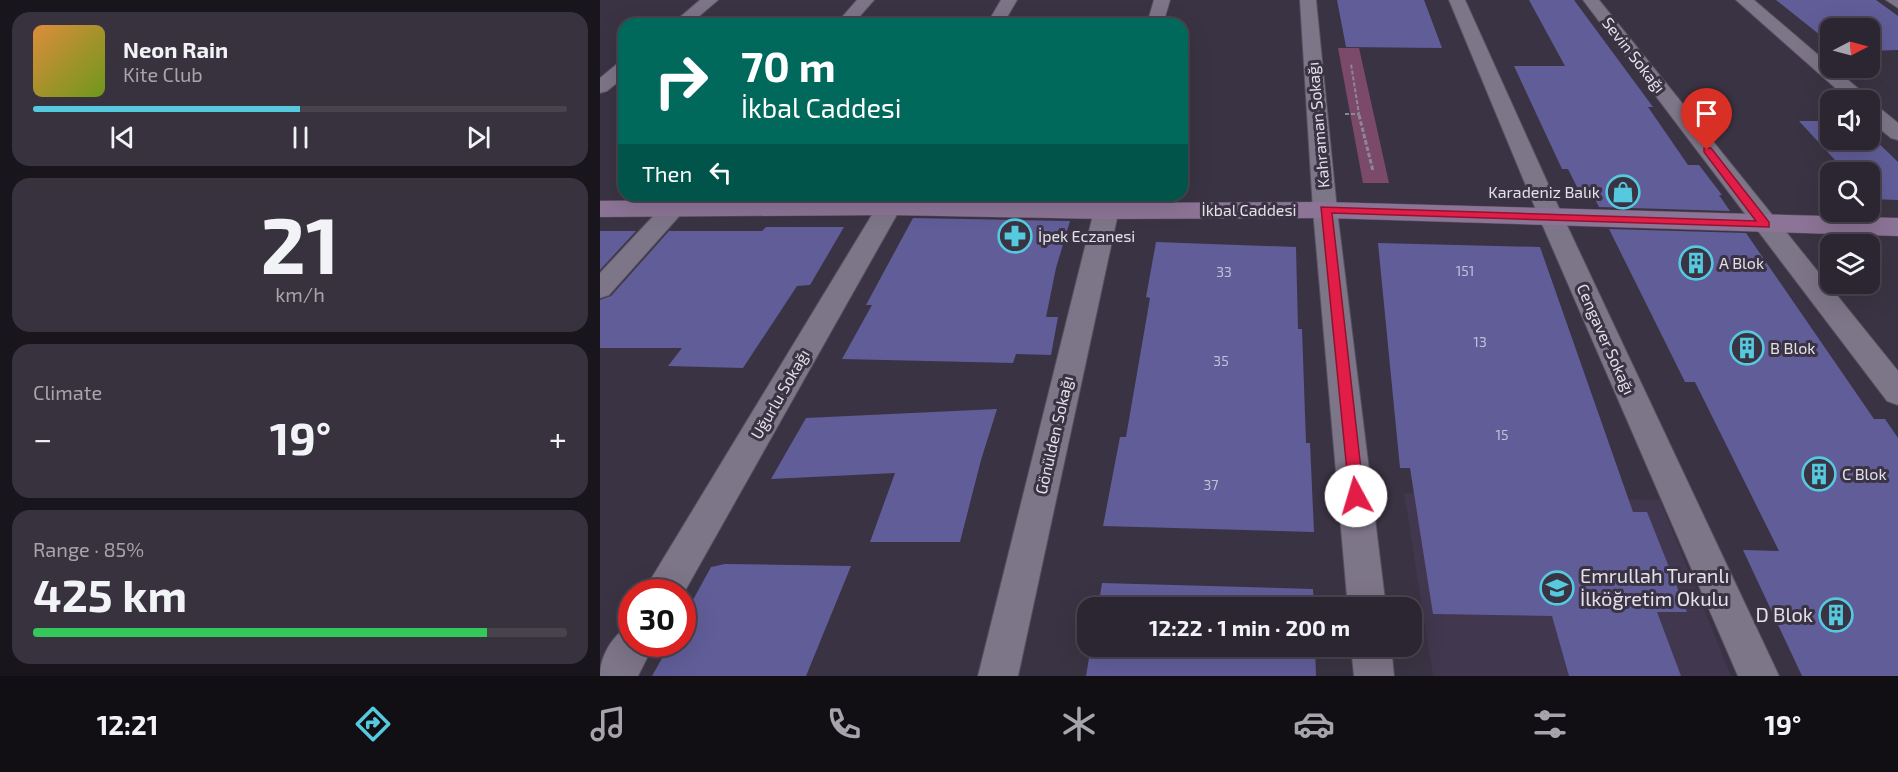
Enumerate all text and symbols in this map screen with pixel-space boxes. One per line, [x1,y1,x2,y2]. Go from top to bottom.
street label: Sevin Sokağı [1599,13,1670,96]
north arrow [1820,18,1880,78]
map controls [1820,18,1880,294]
text: Neon Rain [123,36,228,62]
text: 70 m [741,40,836,90]
icon: right [642,42,720,120]
street label: Kahraman Sokağı [1303,61,1332,189]
text: Kite Club [123,62,203,86]
pin [1681,88,1732,150]
button: sound [1820,90,1880,150]
text: İkbal Caddesi [741,91,901,123]
icon: arrive [1690,97,1723,130]
icon: previous [106,121,139,154]
icon: pause [284,121,317,154]
icon: next [462,121,495,154]
icon: left [704,156,737,189]
text: Then [642,160,692,186]
button: search [1820,162,1880,222]
shop icon: Karadeniz Balık [1605,174,1641,210]
place label: Karadeniz Balık [1488,182,1600,201]
text: 21 [260,196,340,290]
street label: İkbal Caddesi [1201,200,1297,219]
pharmacy icon: İpek Eczanesi [997,218,1033,254]
place label: İpek Eczanesi [1038,226,1135,245]
button: layers [1820,234,1880,294]
building icon: A Blok [1678,245,1714,281]
place label: A Blok [1719,253,1764,272]
house number: 151 [1456,262,1474,279]
house number: 33 [1216,263,1232,280]
street label: Cengaver Sokağı [1574,280,1639,397]
text: km/h [275,282,325,306]
building icon: B Blok [1729,330,1765,366]
house number: 13 [1473,333,1487,350]
place label: B Blok [1770,338,1815,357]
street label: Uğurlu Sokağı [746,346,813,442]
house number: 35 [1213,352,1229,369]
street label: Gönülden Sokağı [1031,374,1076,496]
text: Climate [33,380,102,404]
text: 19° [270,410,331,464]
text: − [33,418,52,458]
text: + [549,418,567,458]
house number: 15 [1495,426,1509,443]
building icon: C Blok [1801,456,1837,492]
position arrow [1324,464,1388,528]
place label: C Blok [1842,464,1887,483]
house number: 37 [1204,476,1218,493]
text: Range · 85% [33,537,144,561]
place label: Emrullah Turanlı İlköğretim Okulu [1580,563,1729,610]
text: 425 km [33,567,187,621]
school or university icon: Emrullah Turanlı İlköğretim Okulu [1539,570,1575,606]
speed limit sign: 30 [618,579,696,657]
building icon: D Blok [1818,597,1854,633]
place label: D Blok [1755,602,1813,626]
text: 12:22 · 1 min · 200 m [1149,614,1350,640]
icon: directions [352,703,394,745]
icon: music [587,703,629,745]
icon: phone [823,703,865,745]
icon: climate [1058,703,1100,745]
icon: car [1293,703,1335,745]
icon: filters [1529,703,1571,745]
text: 12:21 [97,708,158,740]
text: 19° [1764,708,1801,740]

